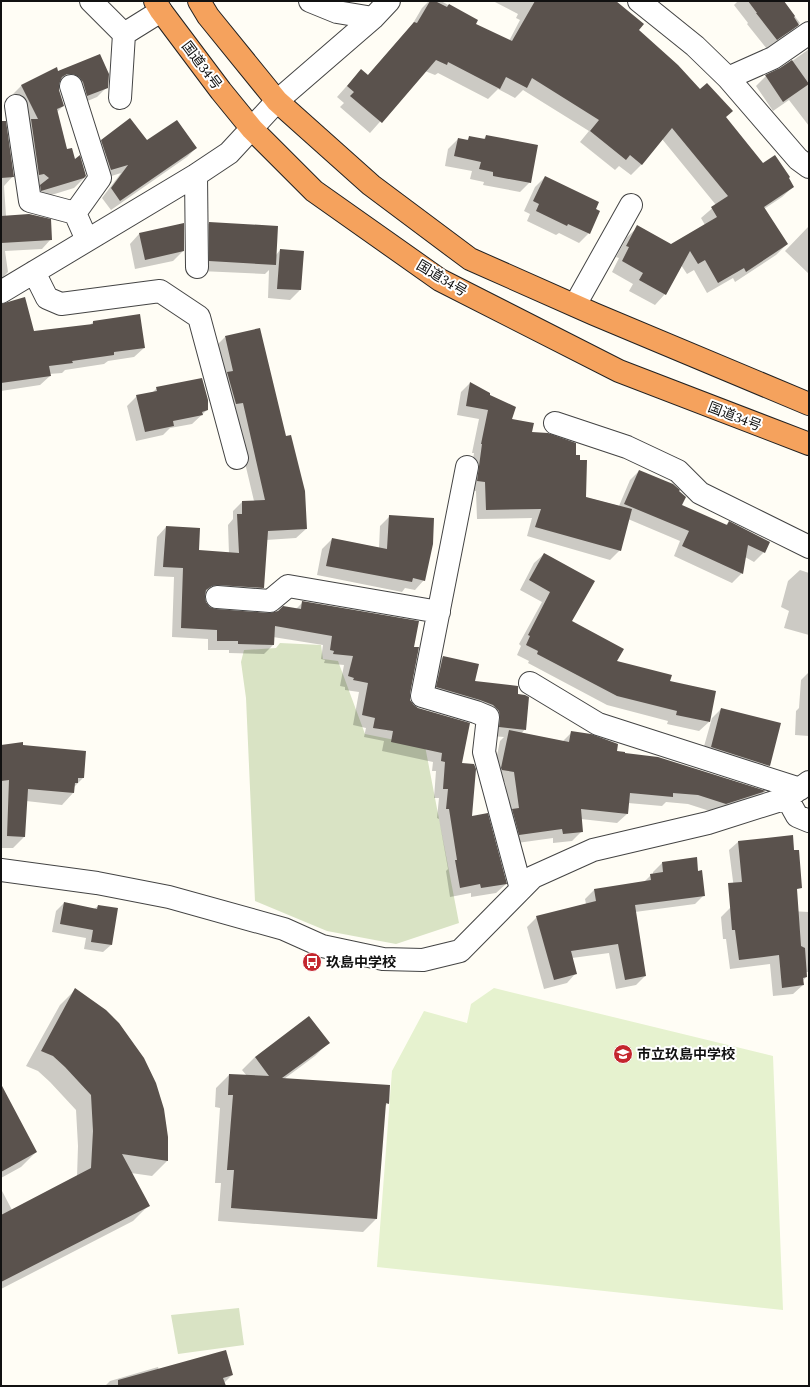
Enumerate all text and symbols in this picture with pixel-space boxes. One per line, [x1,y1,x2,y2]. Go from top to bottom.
street label: 国道34号 [176,37,227,94]
street label: 国道34号 [412,255,471,302]
street label: 国道34号 [705,397,765,436]
bus stop icon: 玖島中学校 [301,951,323,973]
place label: 玖島中学校 [326,952,396,973]
school or university icon: 市立玖島中学校 [612,1043,634,1065]
place label: 市立玖島中学校 [637,1044,735,1065]

